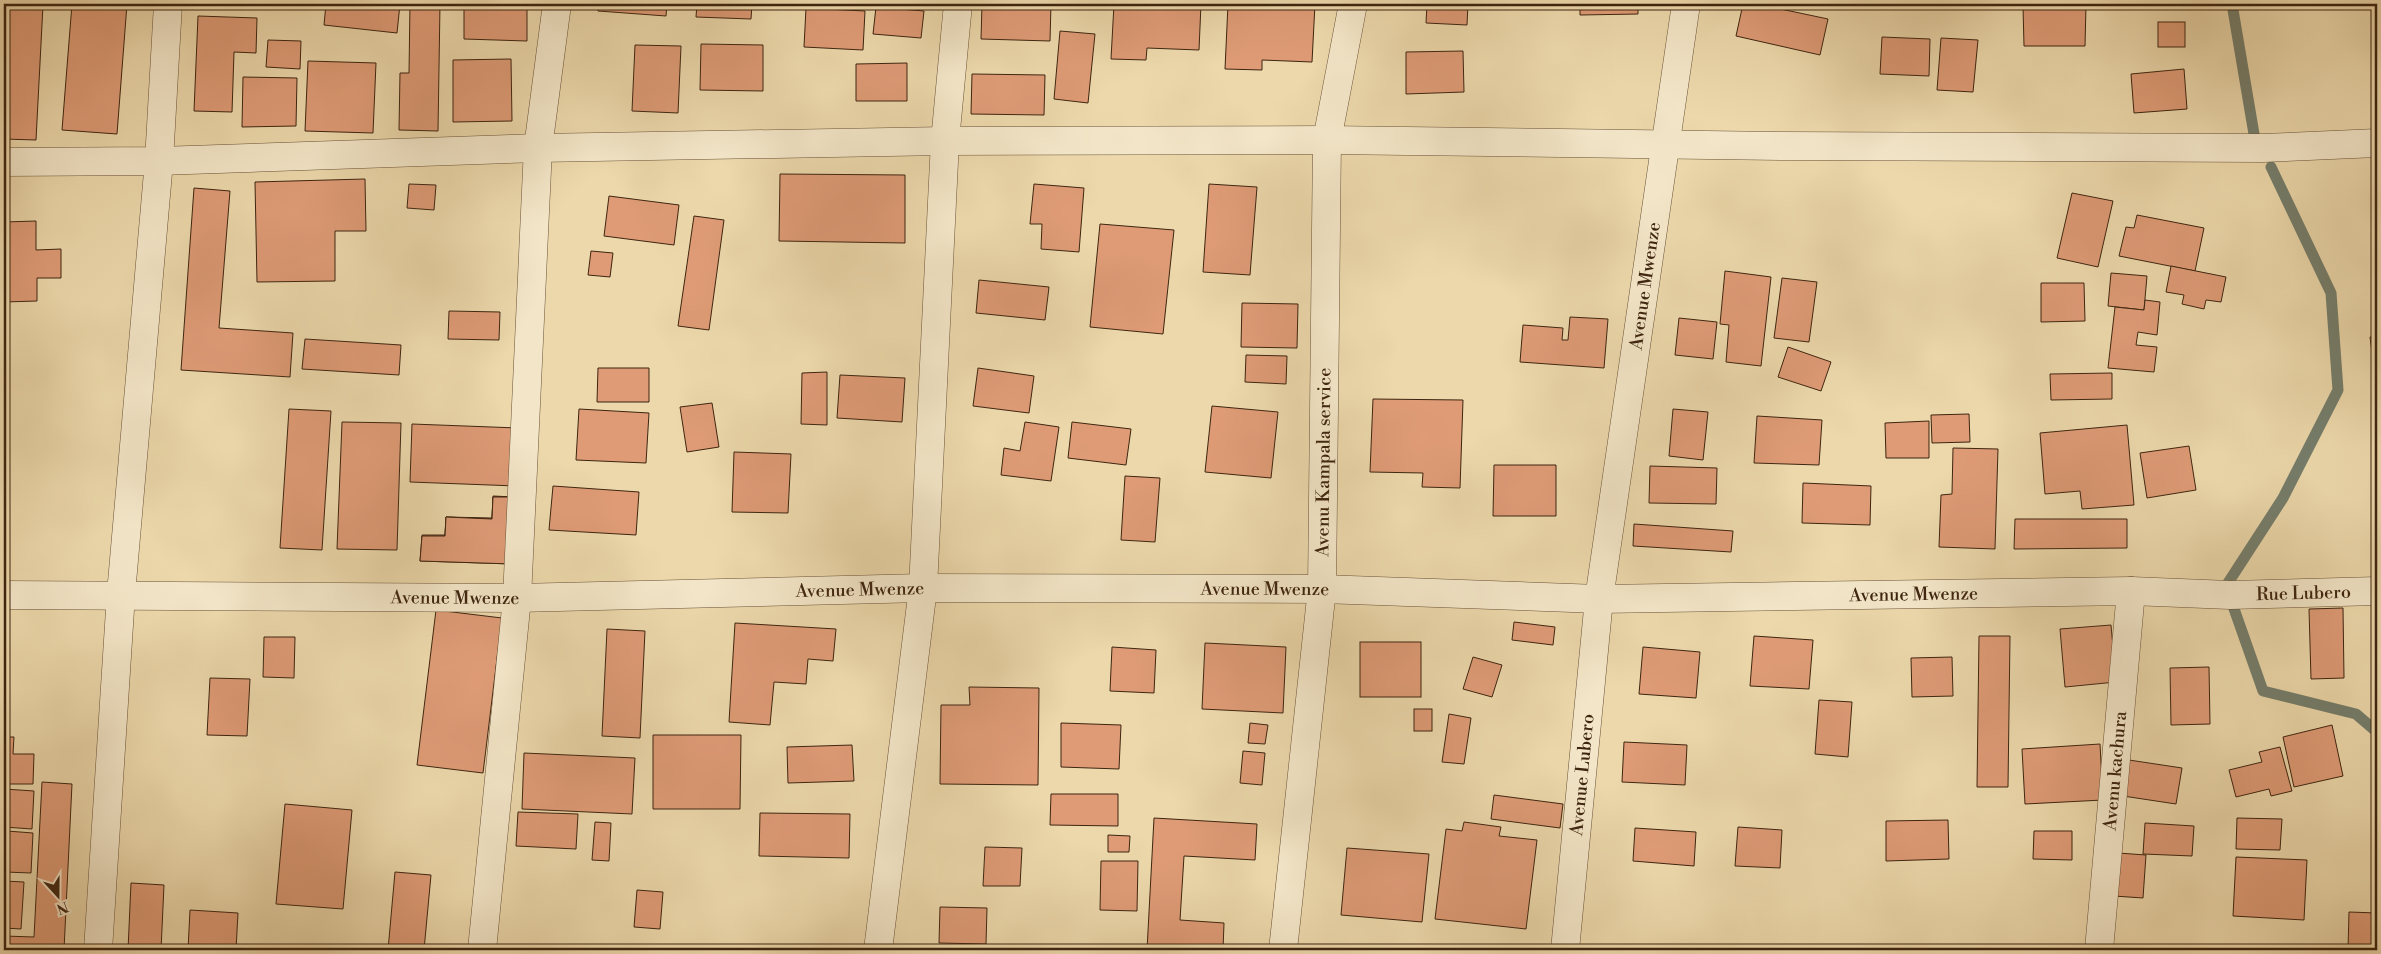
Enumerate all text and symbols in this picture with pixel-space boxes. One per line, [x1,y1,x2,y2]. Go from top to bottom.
street label: Avenue Mwenze [1624,221,1665,352]
street label: Avenu Kampala service [1311,368,1336,558]
street label: Avenue Mwenze [794,576,925,603]
street label: Avenue Mwenze [1199,577,1330,601]
street label: Rue Lubero [2256,580,2351,606]
street label: Avenue Mwenze [1848,582,1978,607]
street label: Avenue Mwenze [390,586,519,610]
street label: Avenu kachura [2098,709,2132,832]
street label: Avenue Lubero [1565,713,1599,838]
north arrow [32,872,82,922]
text: N [54,897,71,918]

